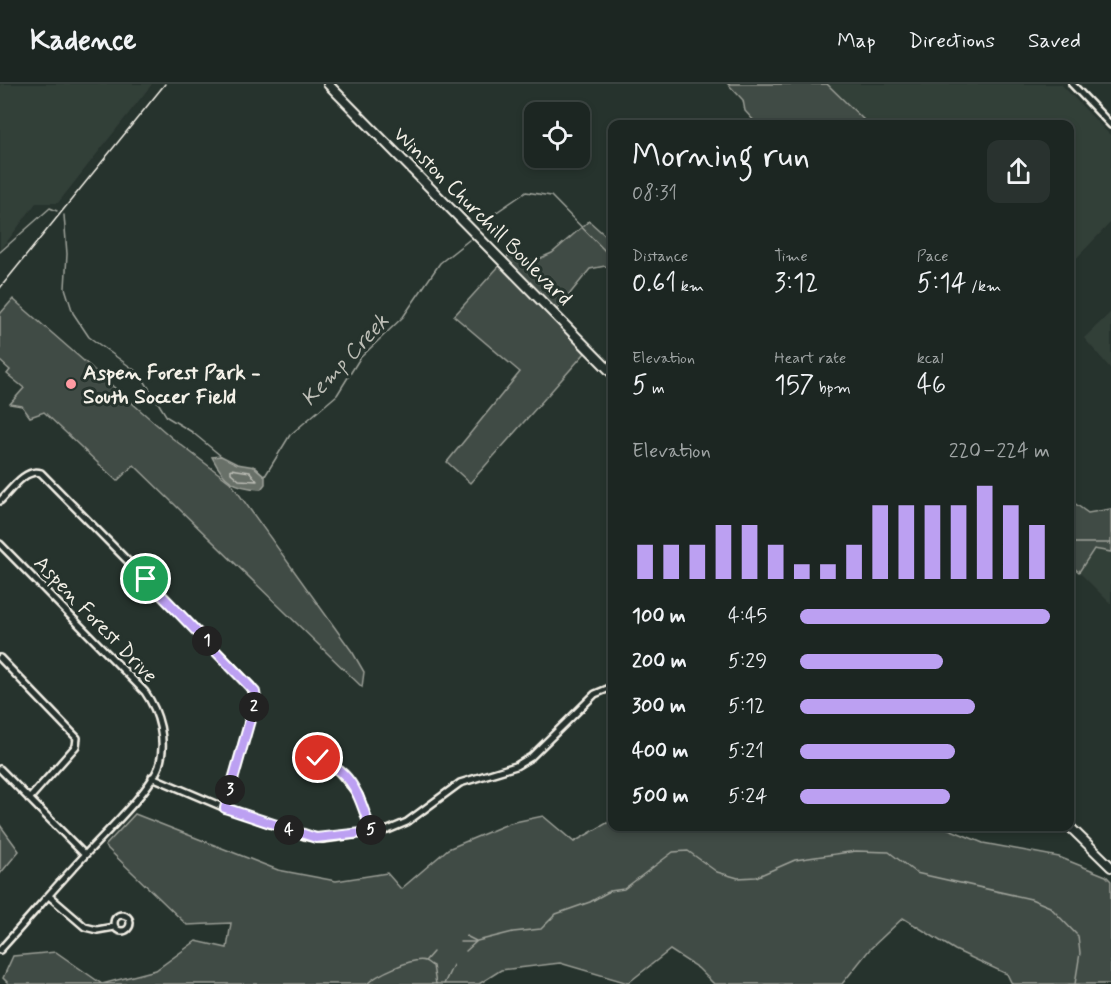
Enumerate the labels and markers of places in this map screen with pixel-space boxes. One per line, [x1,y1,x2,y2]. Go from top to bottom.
place label: Aspen Forest Park - South Soccer Field [83,359,261,411]
marker: Aspen Forest Park - South Soccer Field [64,377,78,391]
pin [120,553,171,604]
pin: 1 [192,626,222,656]
pin: 2 [239,692,269,722]
pin [292,732,343,783]
pin: 3 [215,775,245,805]
pin: 4 [274,815,304,845]
pin: 5 [356,815,386,845]

